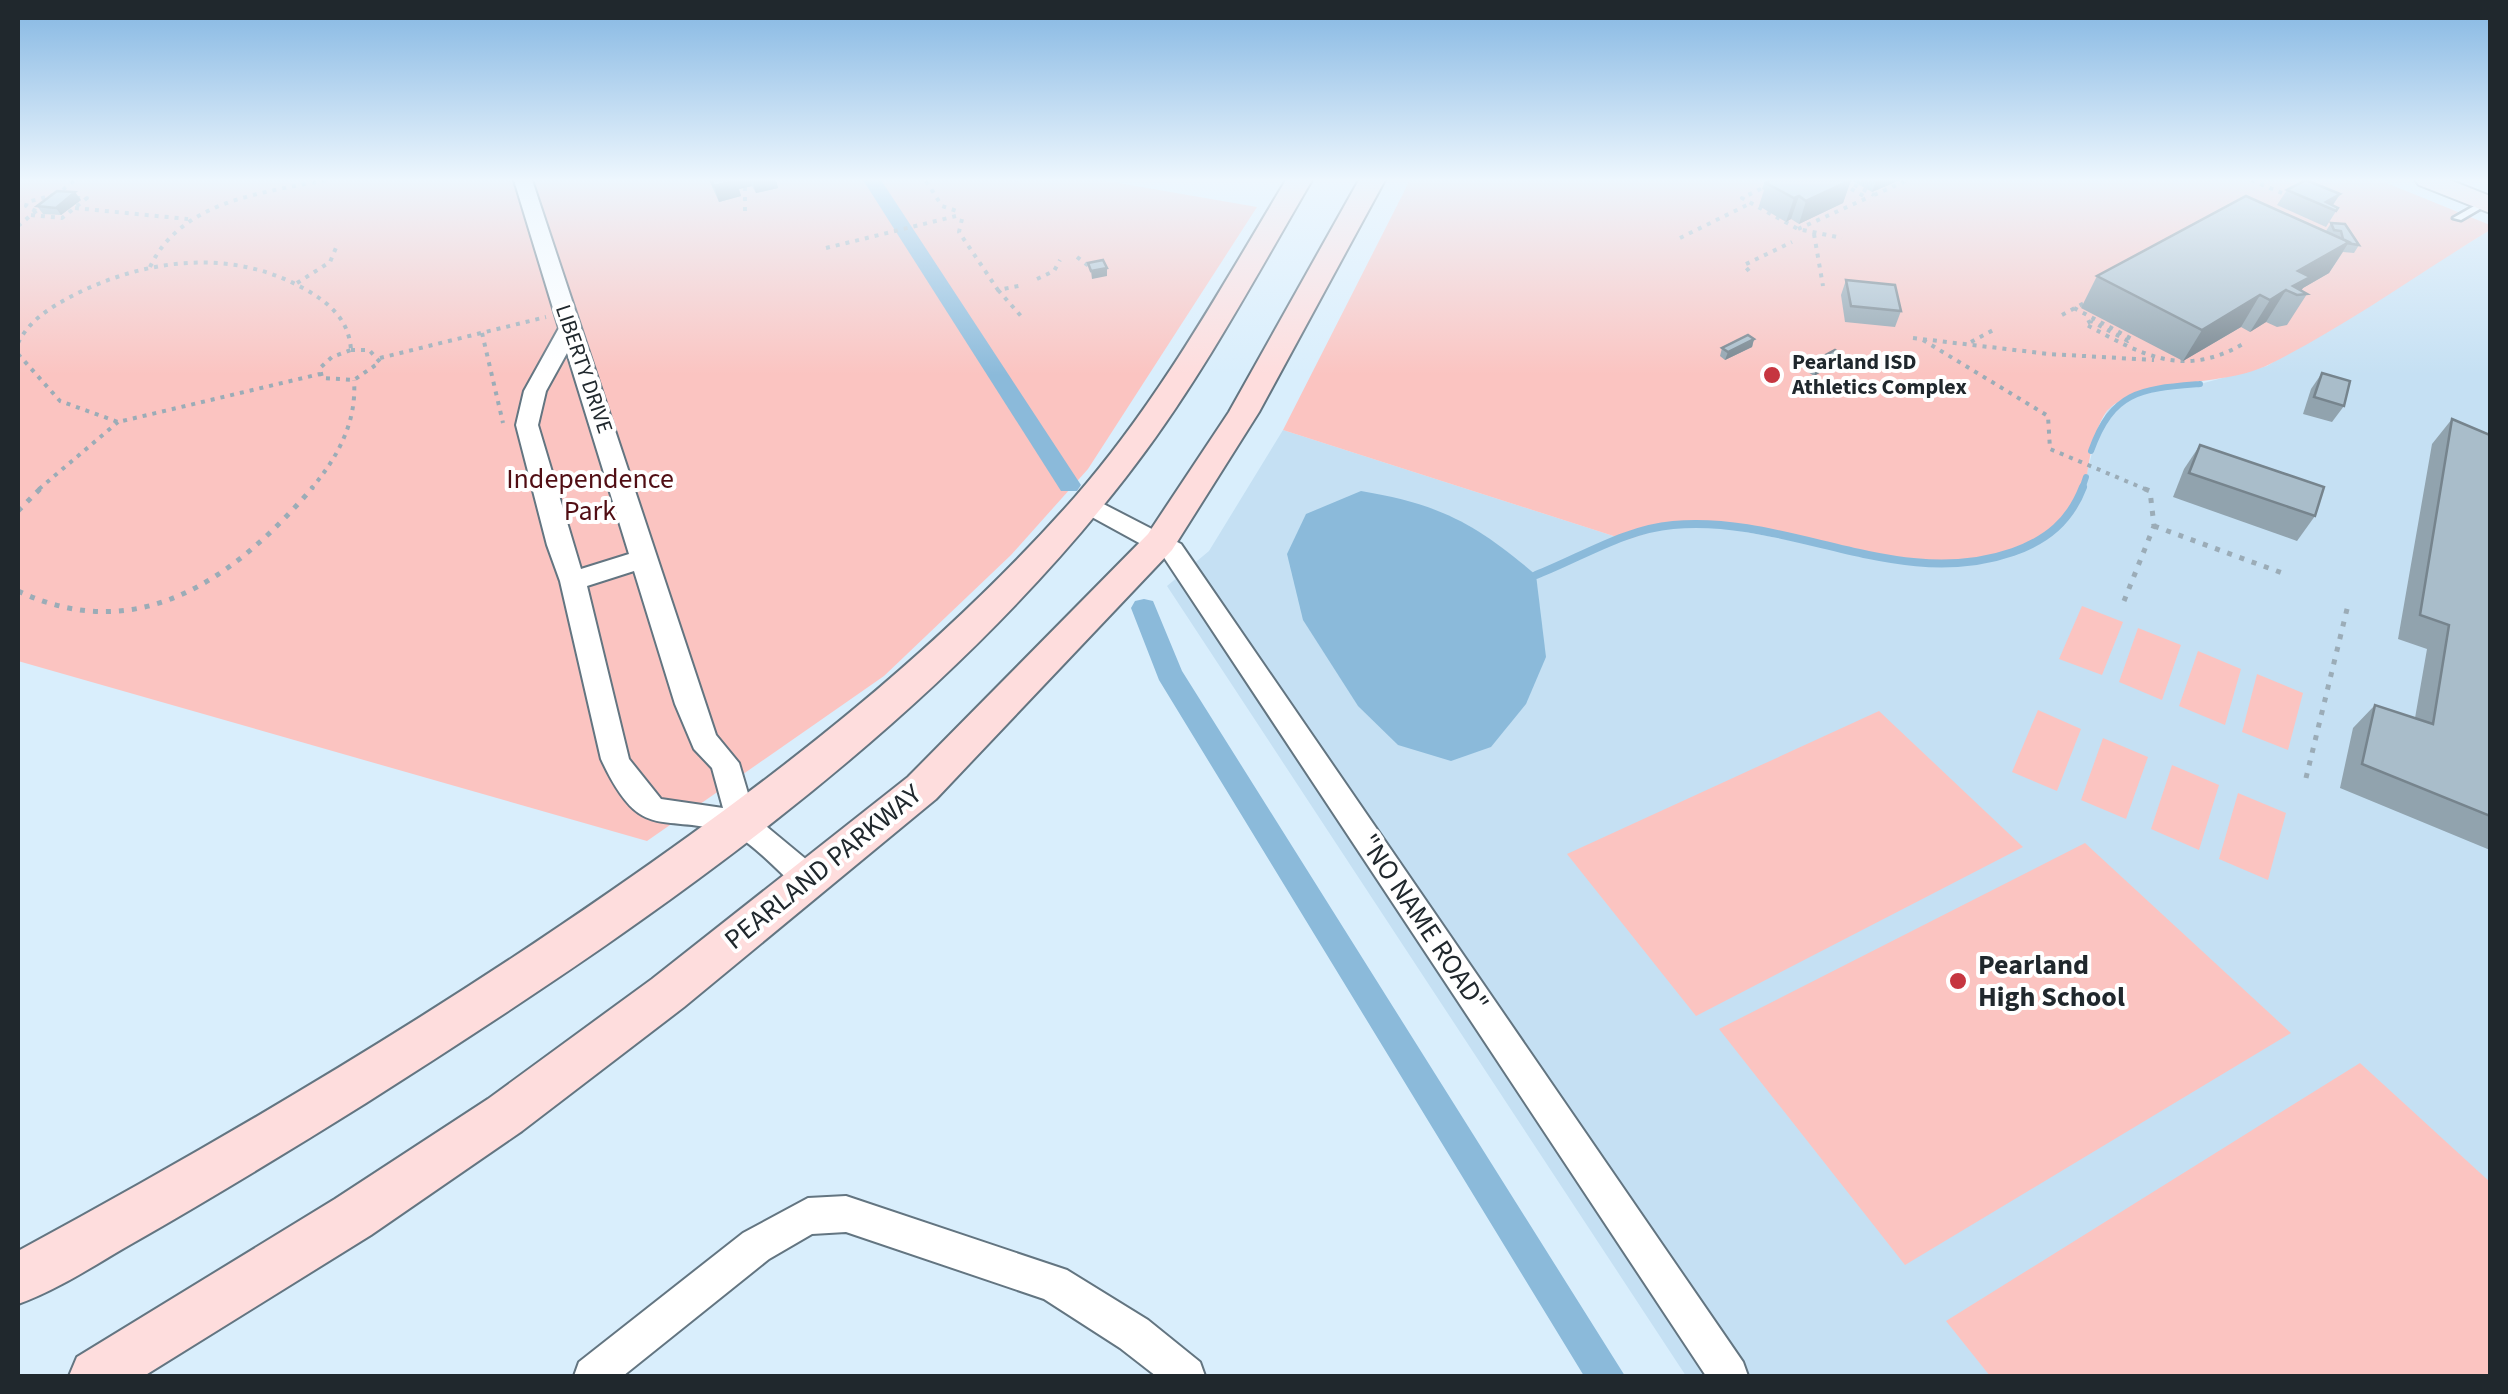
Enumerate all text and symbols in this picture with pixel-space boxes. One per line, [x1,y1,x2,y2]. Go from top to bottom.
street label: LIBERTY DRIVE [547,300,621,438]
place label: Pearland ISD Athletics Complex [1791,346,1967,403]
marker: Pearland ISD Athletics Complex [1761,364,1783,386]
park label: Independence Park [506,459,674,531]
street label: PEARLAND PARKWAY [716,774,931,959]
street label: "NO NAME ROAD" [1350,826,1498,1020]
place label: Pearland High School [1978,945,2125,1017]
marker: Pearland High School [1947,970,1969,992]

